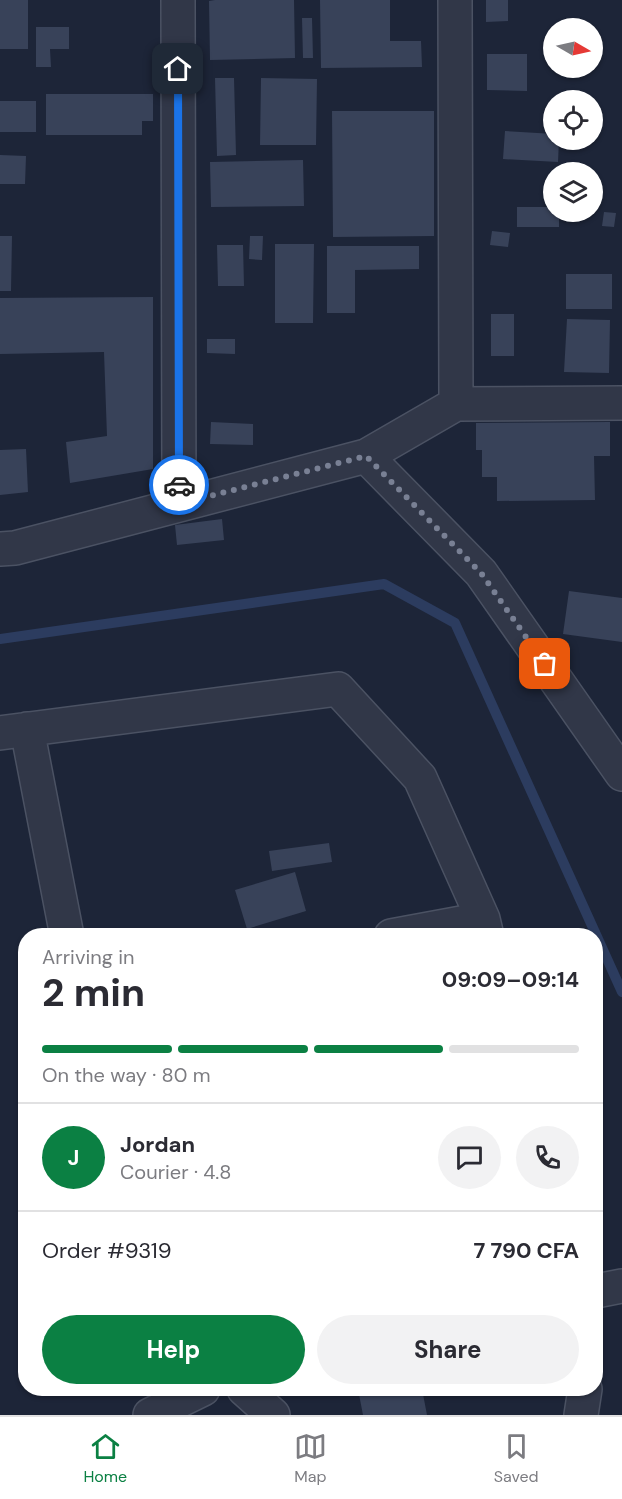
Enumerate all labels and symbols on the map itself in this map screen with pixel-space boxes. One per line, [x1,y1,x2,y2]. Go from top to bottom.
north arrow [543,18,603,78]
pin [152,43,203,94]
courier [149,455,209,515]
pin [519,638,570,689]

